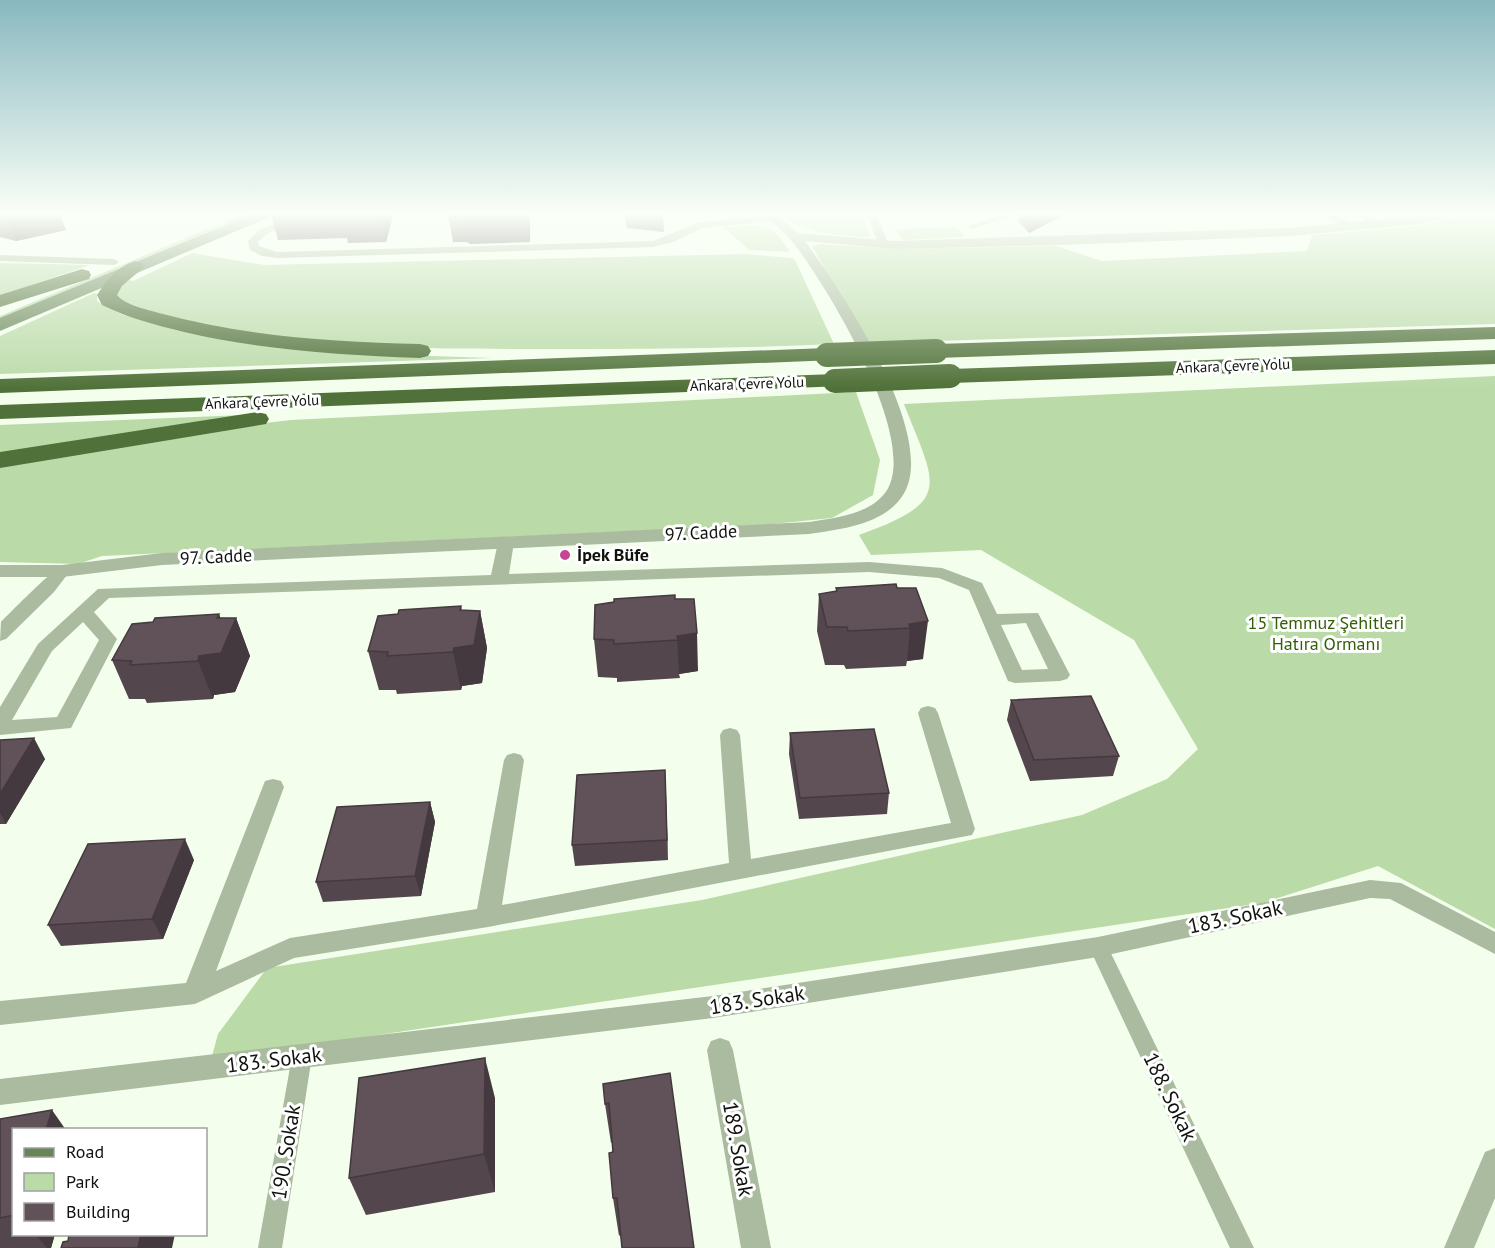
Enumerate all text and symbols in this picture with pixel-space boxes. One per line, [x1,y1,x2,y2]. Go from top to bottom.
street label: Ankara Çevre Yolu [1175,354,1291,377]
street label: Ankara Çevre Yolu [689,372,805,395]
street label: Ankara Çevre Yolu [204,390,320,413]
street label: 97. Cadde [664,519,738,546]
street label: 97. Cadde [179,543,253,570]
place label: İpek Büfe [577,543,649,566]
marker: İpek Büfe [558,548,572,562]
park label: 15 Temmuz Şehitleri Hatıra Ormanı [1248,611,1404,655]
street label: 183. Sokak [1185,893,1285,940]
street label: 183. Sokak [708,979,806,1020]
street label: 183. Sokak [225,1040,323,1079]
street label: 188. Sokak [1137,1048,1204,1146]
street label: 189. Sokak [717,1099,760,1198]
street label: 190. Sokak [265,1103,306,1201]
legend [12,1128,207,1236]
text: Road [66,1140,104,1163]
text: Park [66,1170,99,1193]
text: Building [66,1200,130,1223]

